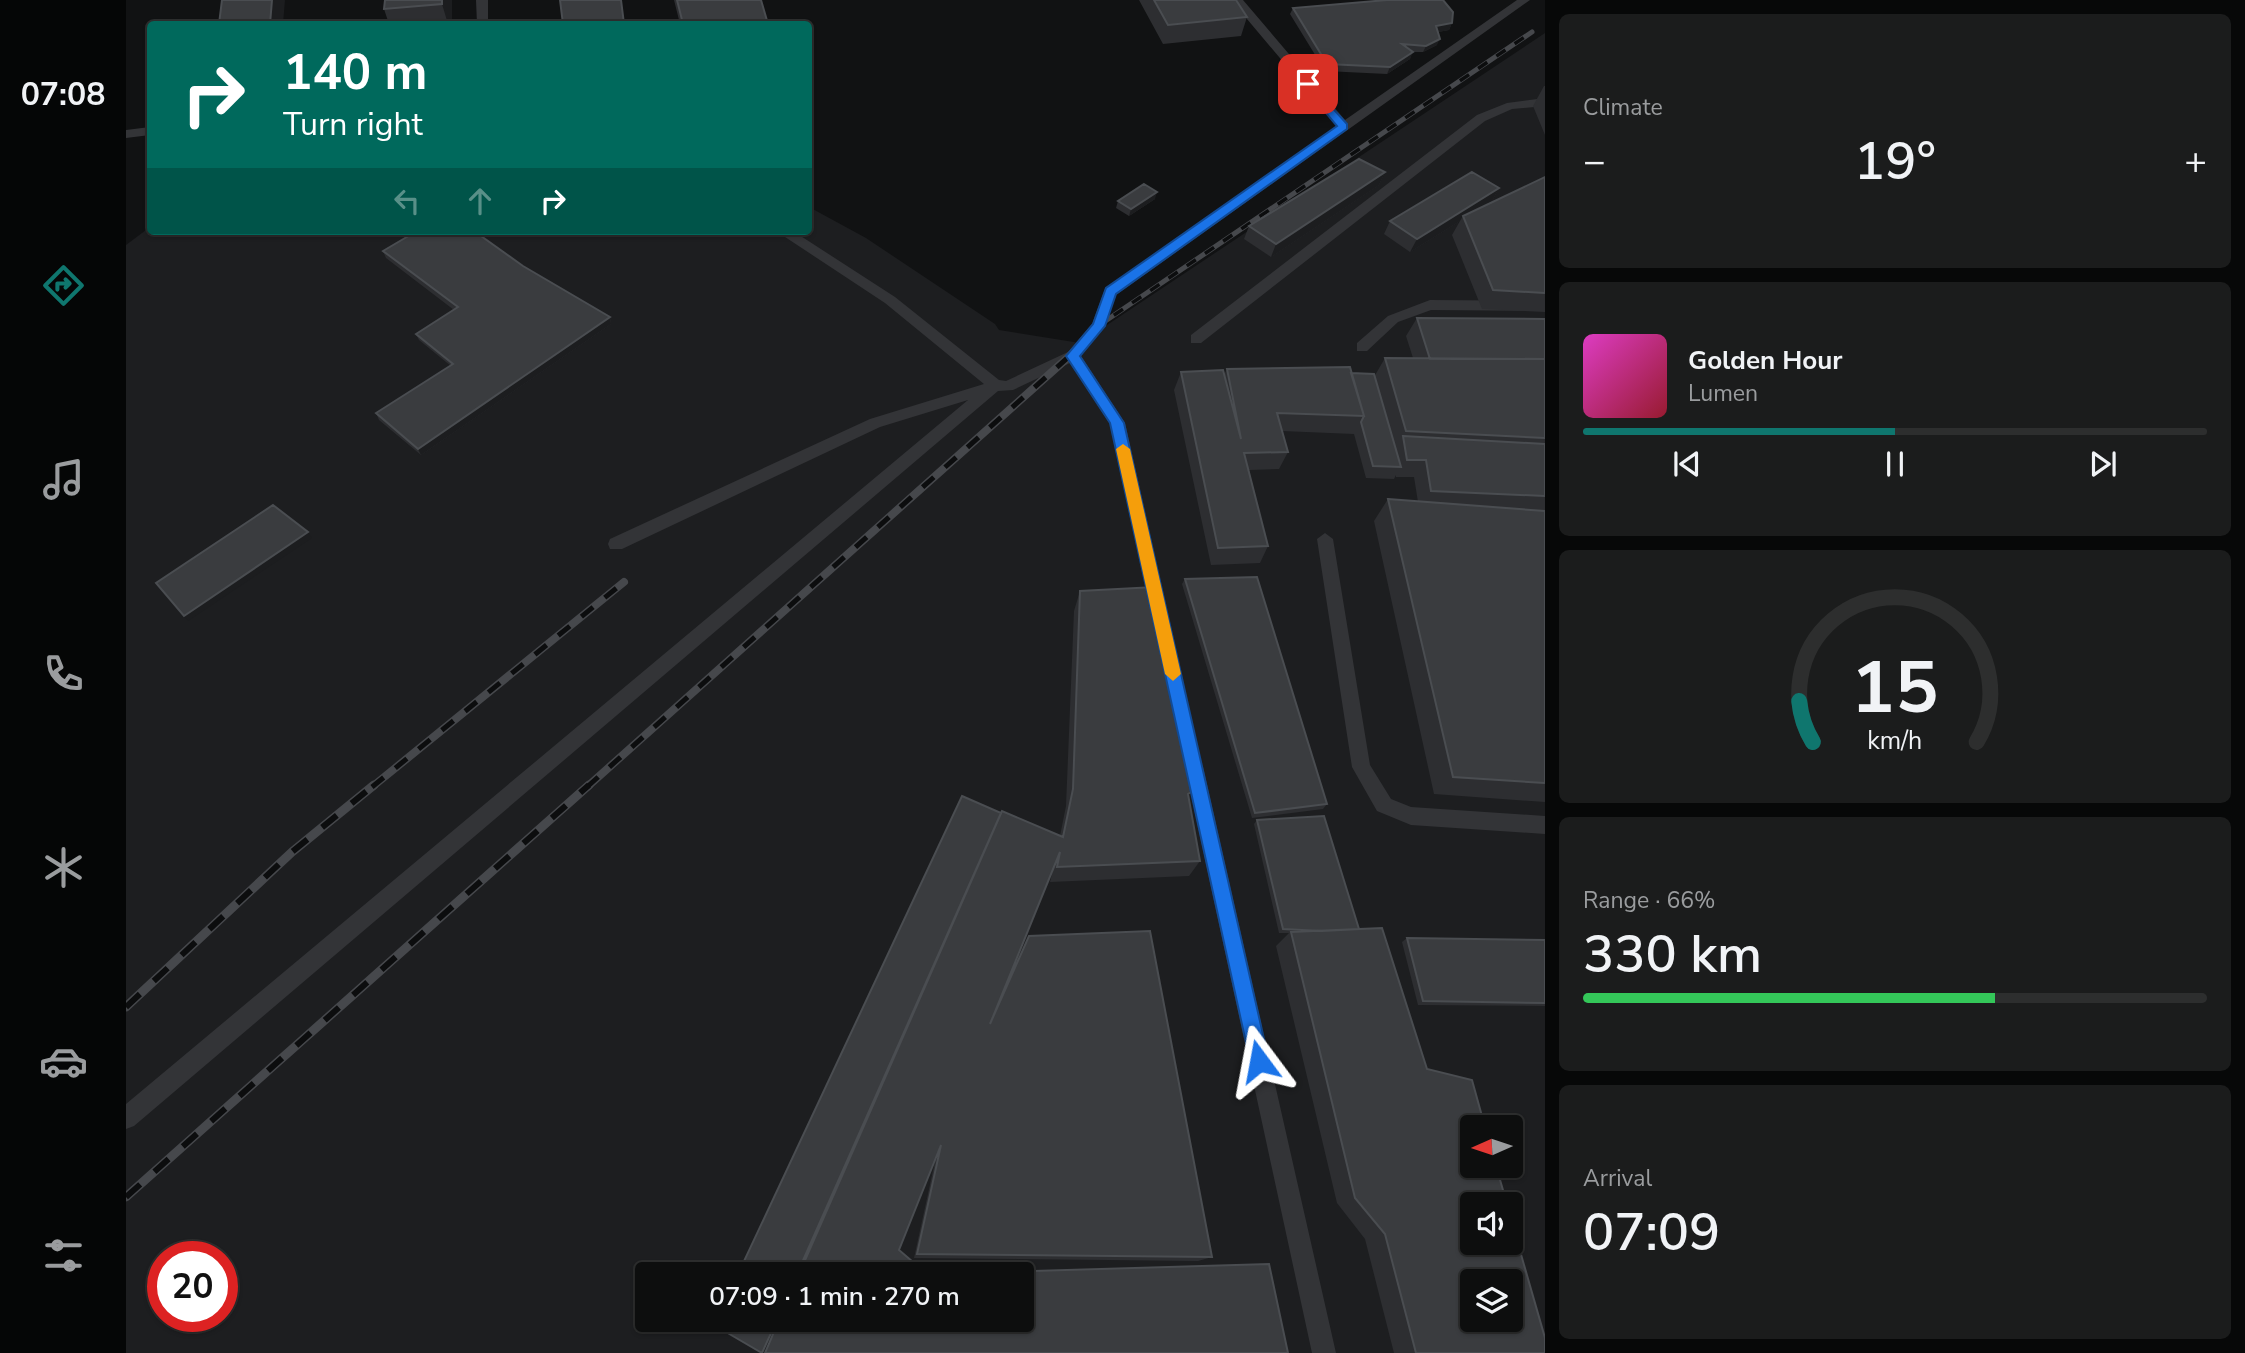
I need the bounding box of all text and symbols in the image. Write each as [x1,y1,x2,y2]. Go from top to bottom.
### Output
text: 140 m [283,39,427,106]
icon: right [168,49,259,140]
pin [1278,54,1338,114]
icon: arrive [1289,65,1327,103]
text: 07:08 [21,73,105,116]
text: Climate [1583,92,1663,123]
text: Turn right [283,103,423,146]
text: 19° [1854,126,1936,197]
text: − [1583,136,1606,187]
text: + [2184,136,2207,187]
icon: left [388,182,426,220]
icon: ahead [461,182,499,220]
icon: right [534,182,572,220]
icon: directions [39,261,88,310]
text: Golden Hour [1688,343,1843,378]
text: Lumen [1688,378,1758,409]
icon: previous [1668,445,1706,483]
icon: pause [1876,445,1914,483]
icon: next [2084,445,2122,483]
icon: music [39,455,88,504]
text: 15 [1851,639,1939,739]
icon: phone [39,649,88,698]
text: km/h [1867,724,1923,758]
icon: climate [39,843,88,892]
text: Range · 66% [1583,885,1715,916]
text: 330 km [1583,919,1762,990]
position arrow [1222,1024,1296,1098]
icon: car [39,1037,88,1086]
north arrow [1460,1115,1522,1178]
map controls [1460,1115,1523,1332]
text: Arrival [1583,1163,1652,1194]
button: sound [1460,1192,1523,1255]
text: 07:09 [1583,1197,1720,1268]
icon: filters [39,1231,88,1280]
speed limit sign: 20 [147,1241,238,1332]
button: layers [1460,1269,1523,1332]
text: 07:09 · 1 min · 270 m [709,1279,960,1314]

